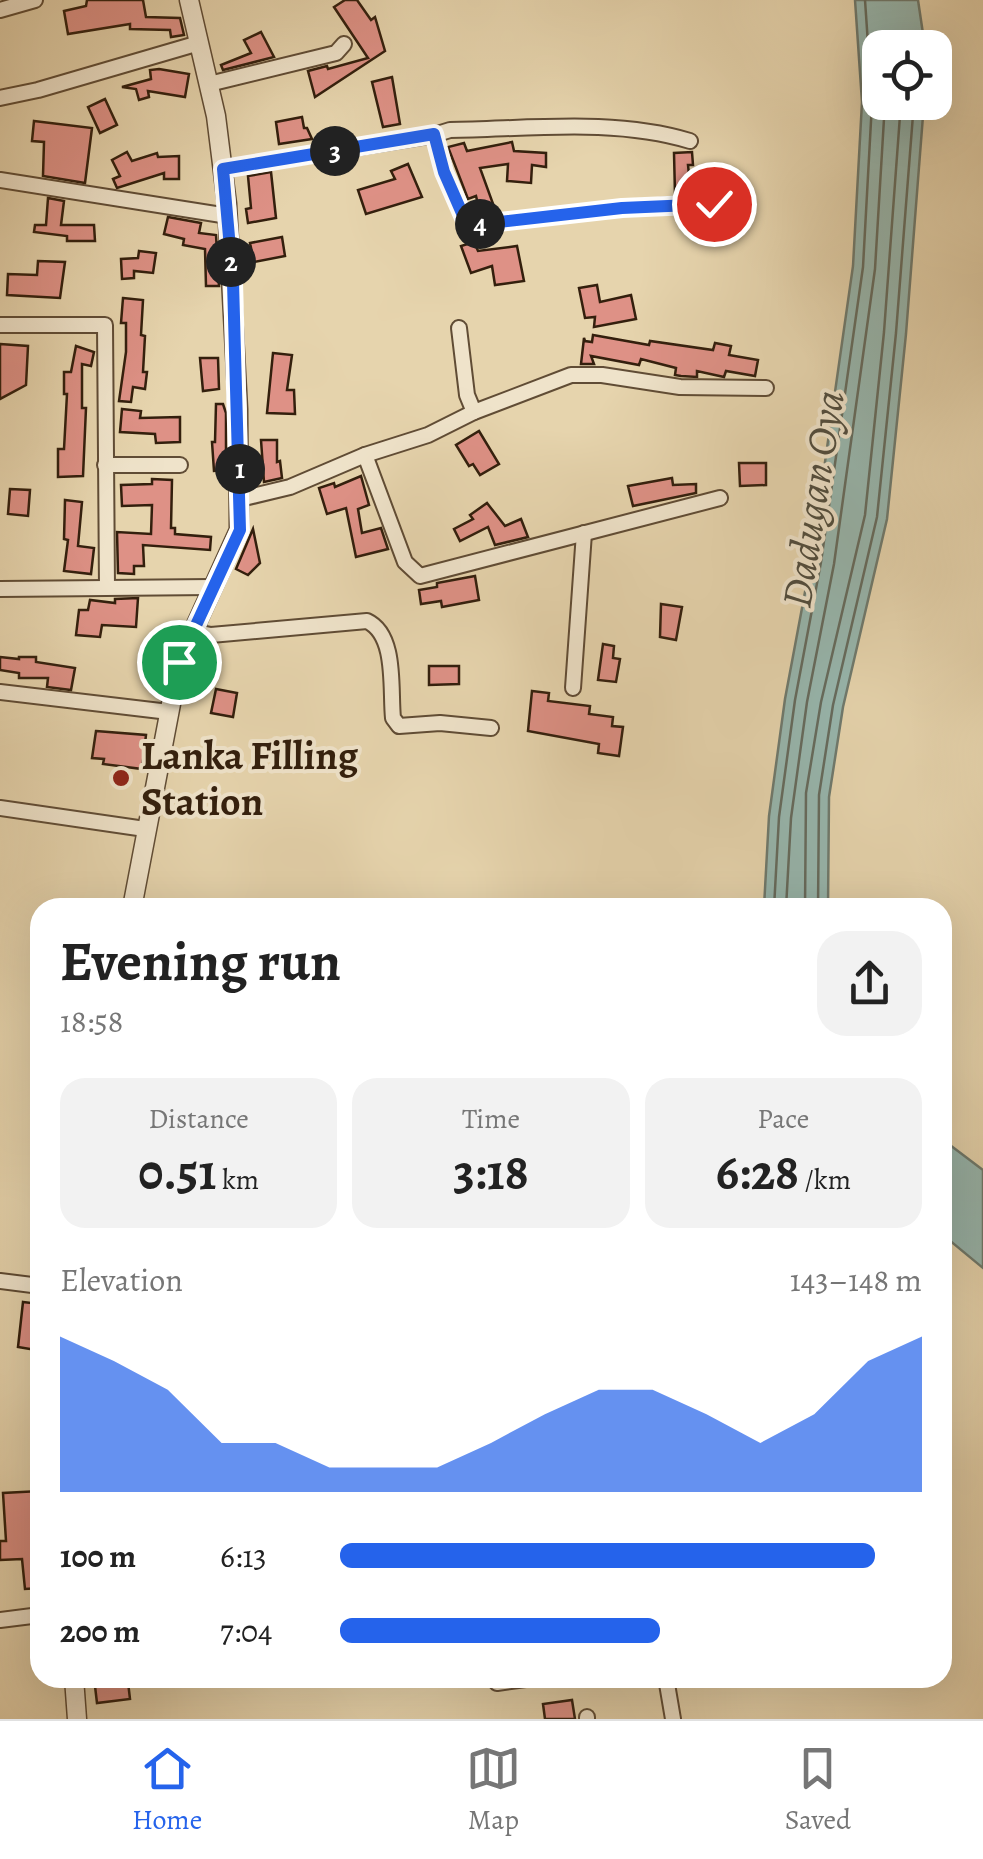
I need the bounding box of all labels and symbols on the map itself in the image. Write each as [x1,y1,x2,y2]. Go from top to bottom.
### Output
pin: 3 [310,126,360,176]
pin [672,162,757,247]
pin: 4 [455,199,505,249]
pin: 2 [206,237,256,287]
water label: Dadugan Oya [767,386,858,612]
pin: 1 [215,444,265,494]
pin [137,620,222,705]
place label: Lanka Filling Station [141,728,359,829]
marker: Lanka Filling Station [110,767,132,789]

